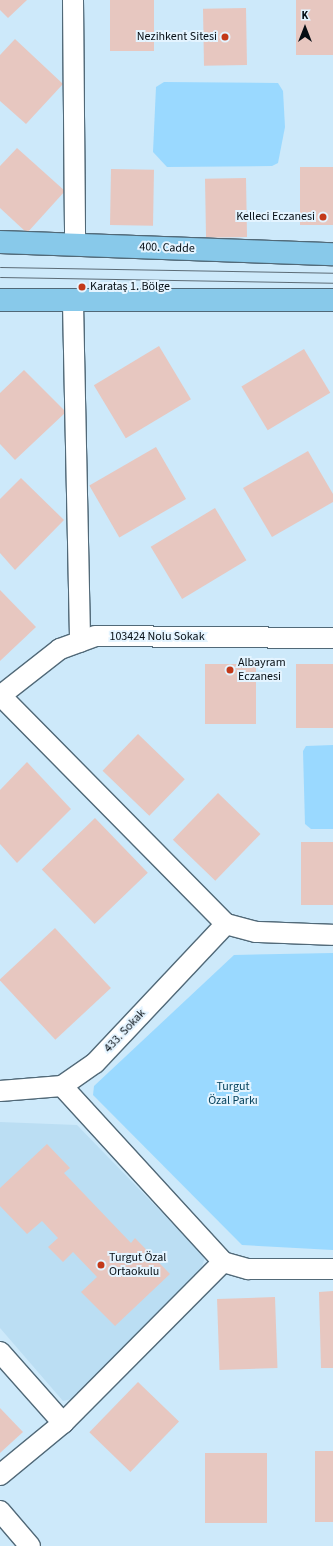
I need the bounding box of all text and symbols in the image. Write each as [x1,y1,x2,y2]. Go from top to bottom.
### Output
north arrow [285,8,325,48]
text: K [302,8,308,23]
place label: Nezihkent Sitesi [137,30,217,44]
marker: Nezihkent Sitesi [220,32,230,42]
place label: Kelleci Eczanesi [236,210,315,224]
marker: Kelleci Eczanesi [318,212,328,222]
street label: 400. Cadde [139,240,195,256]
place label: Karataş 1. Bölge [90,280,170,294]
marker: Karataş 1. Bölge [77,282,87,292]
street label: 103424 Nolu Sokak [109,630,205,644]
place label: Albayram Eczanesi [238,656,286,684]
marker: Albayram Eczanesi [225,665,235,675]
street label: 433. Sokak [101,1006,149,1056]
park label: Turgut Özal Parkı [208,1080,258,1108]
place label: Turgut Özal Ortaokulu [109,1251,166,1279]
marker: Turgut Özal Ortaokulu [96,1260,106,1270]

